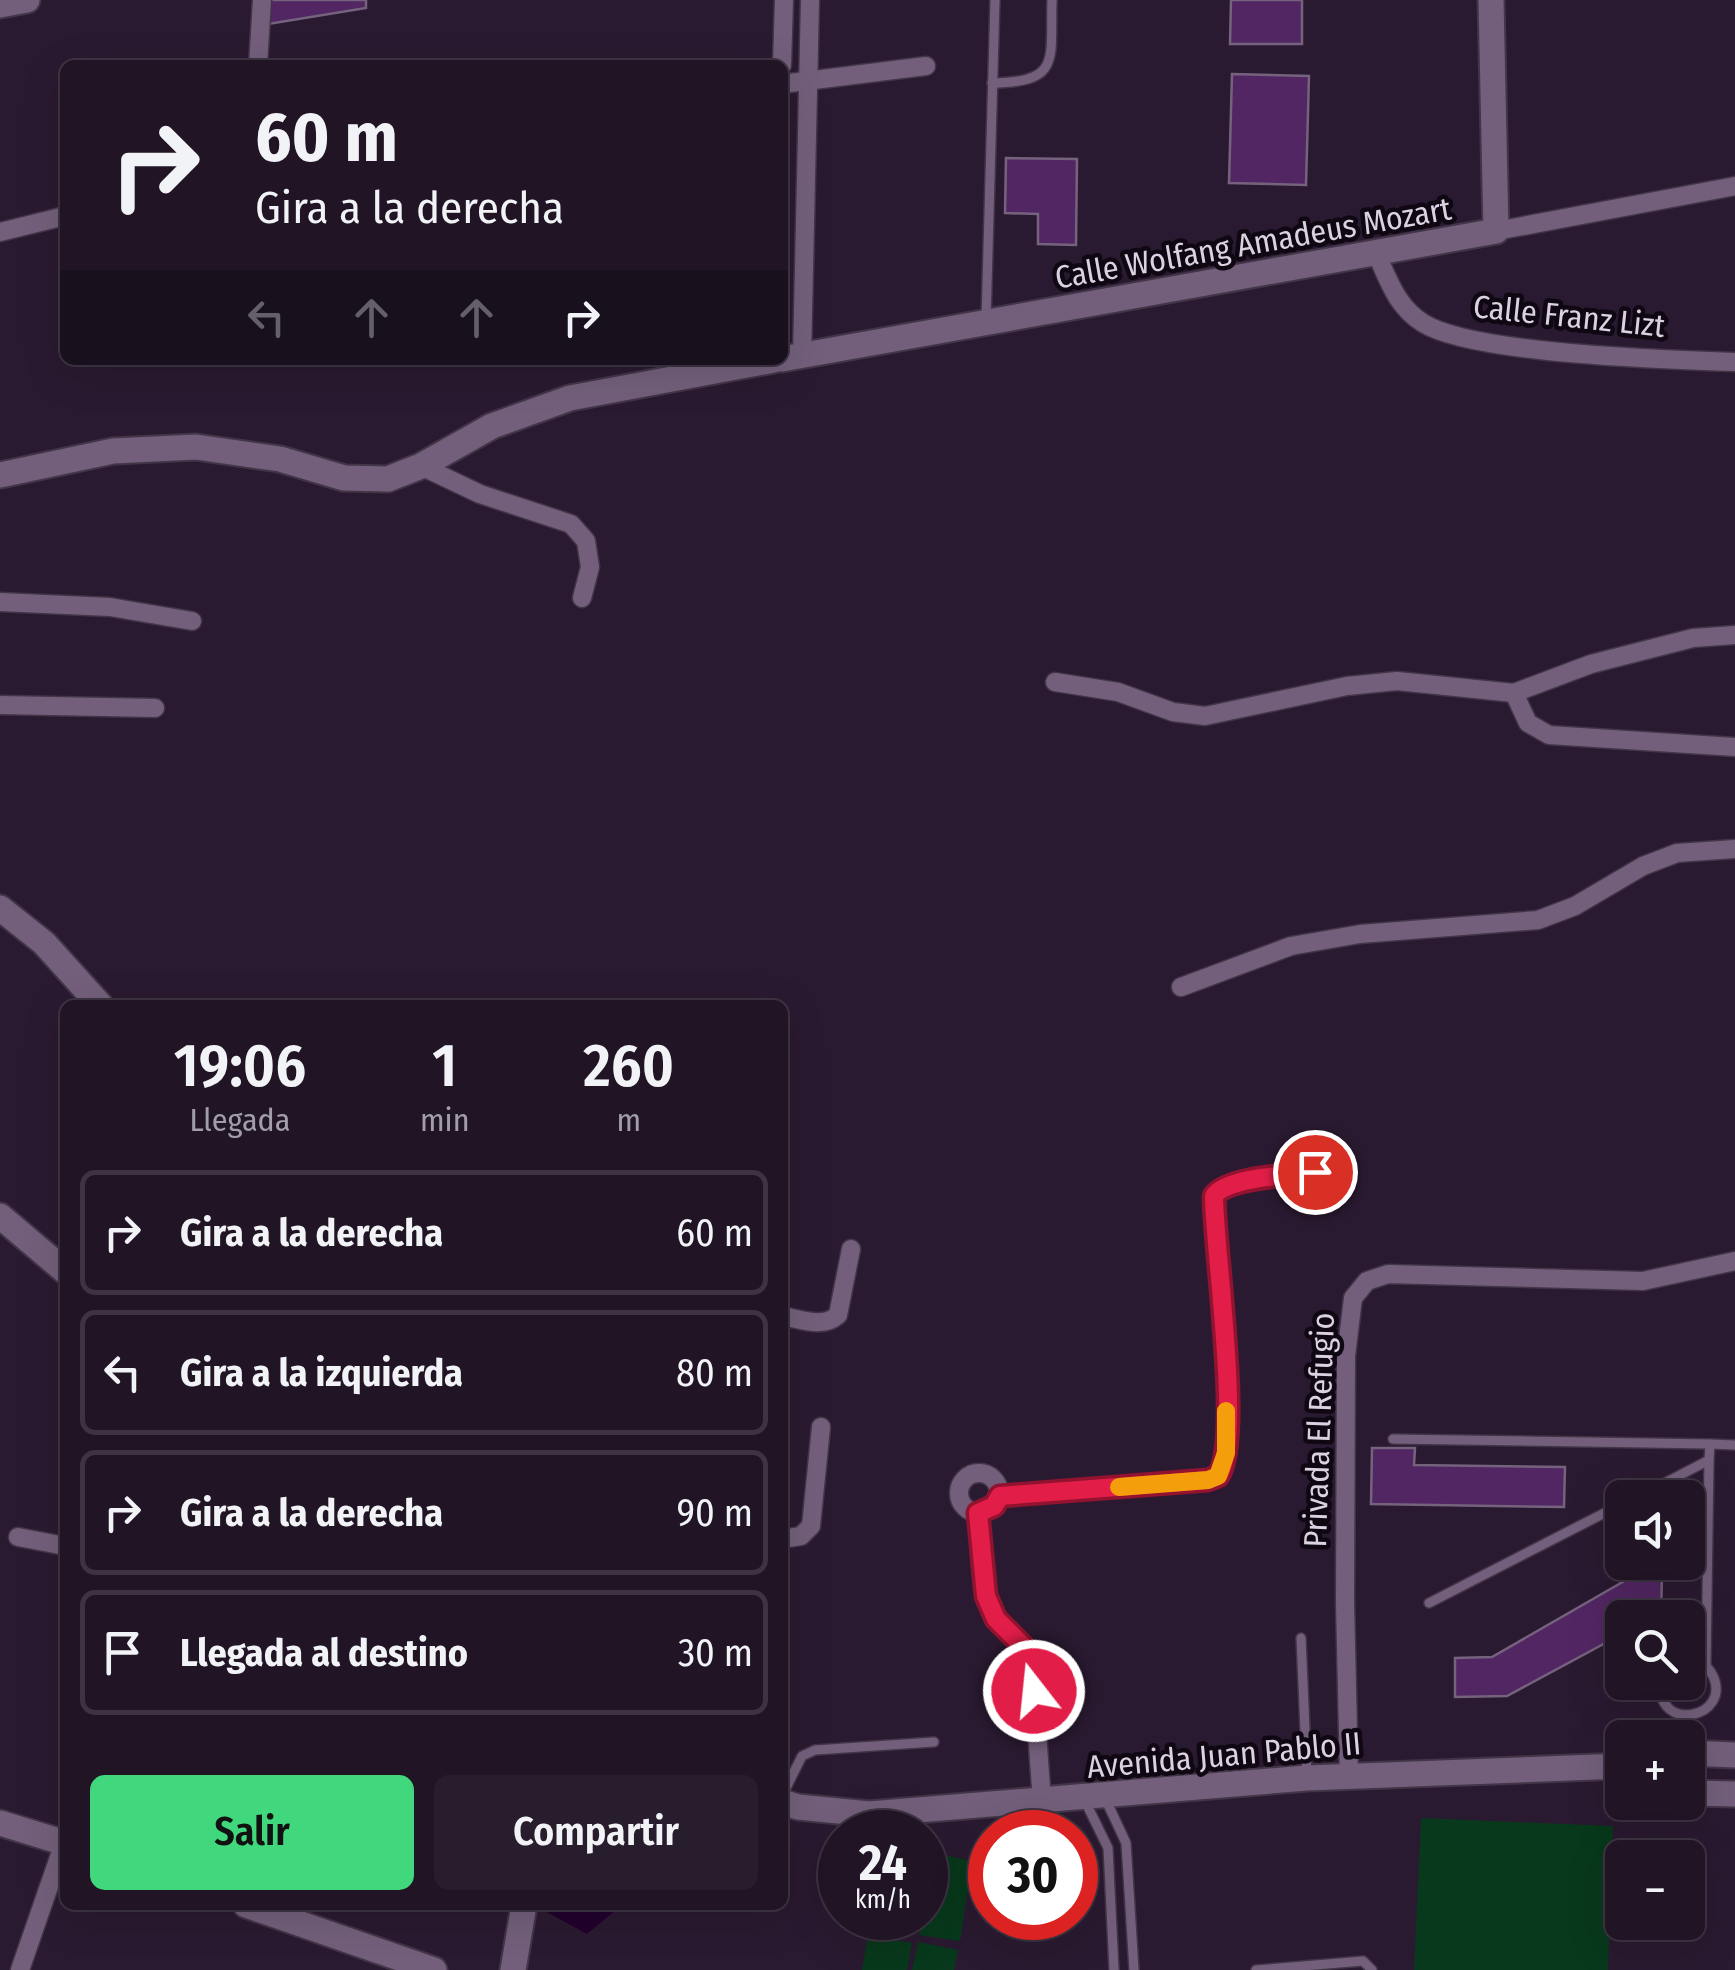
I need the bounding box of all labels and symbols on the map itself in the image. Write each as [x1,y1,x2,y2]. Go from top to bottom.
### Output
street label: Calle Wolfang Amadeus Mozart [1052,189,1454,297]
street label: Calle Franz Lizt [1471,287,1667,345]
pin [1273,1130,1358,1215]
street label: Privada El Refugio [1296,1312,1342,1548]
position arrow [982,1639,1086,1743]
street label: Avenida Juan Pablo II [1085,1724,1363,1786]
speed limit sign: 30 [968,1810,1098,1940]

